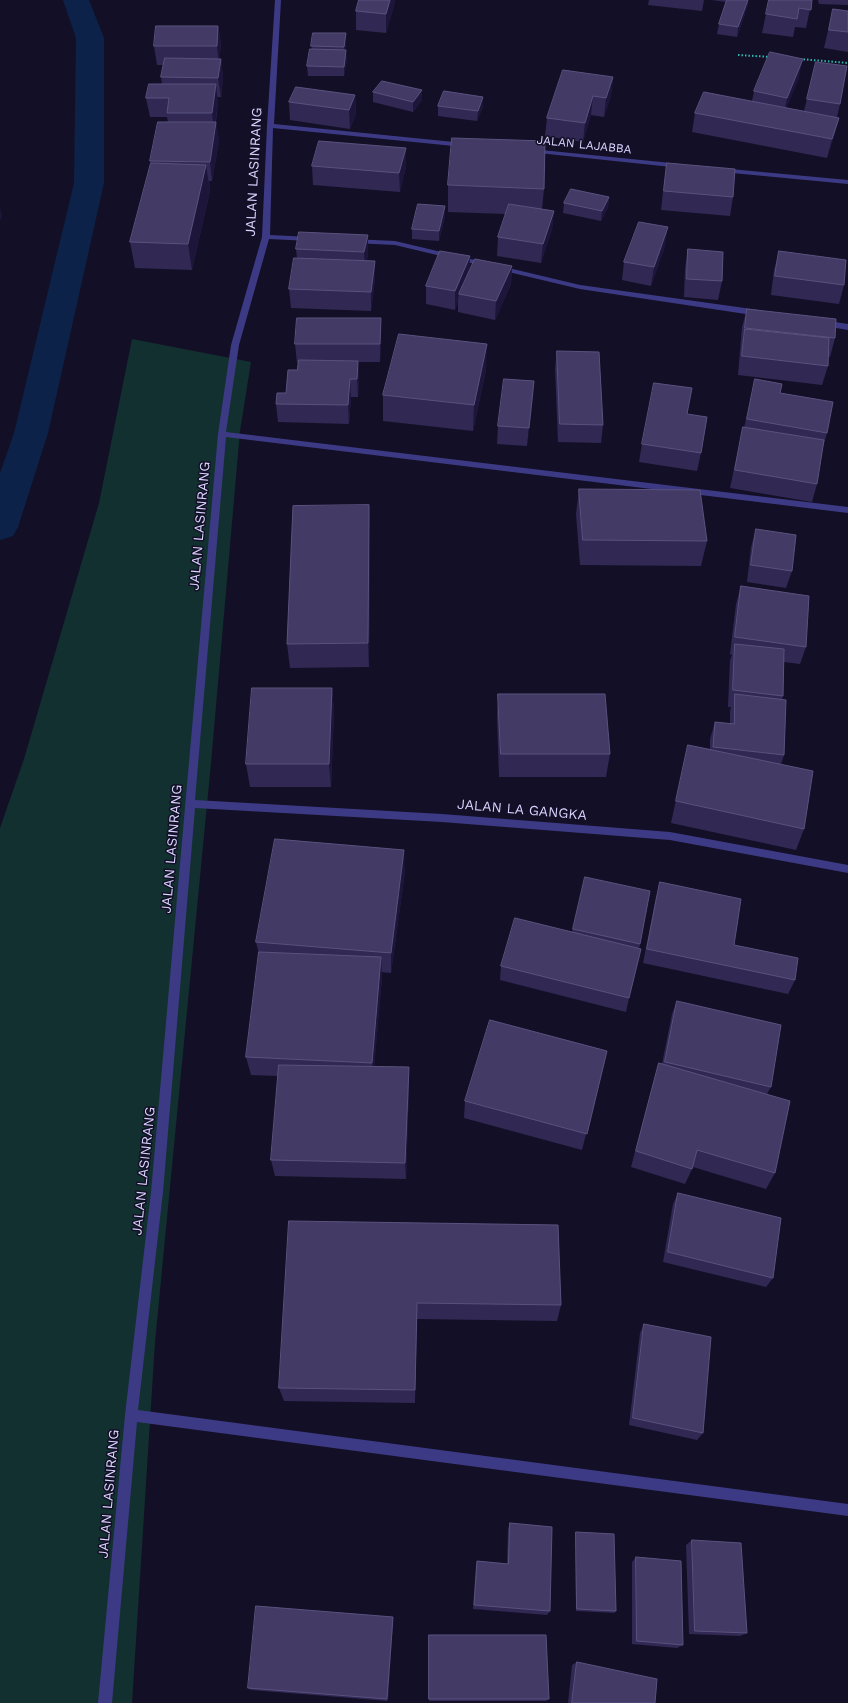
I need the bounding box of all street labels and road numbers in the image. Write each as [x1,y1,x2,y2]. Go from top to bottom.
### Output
street label: JALAN LASINRANG [242,107,266,237]
street label: JALAN LAJABBA [536,133,632,157]
street label: JALAN LASINRANG [186,461,214,591]
street label: JALAN LASINRANG [158,784,186,914]
street label: JALAN LA GANGKA [456,796,588,824]
street label: JALAN LASINRANG [129,1106,159,1236]
street label: JALAN LASINRANG [95,1429,123,1559]

